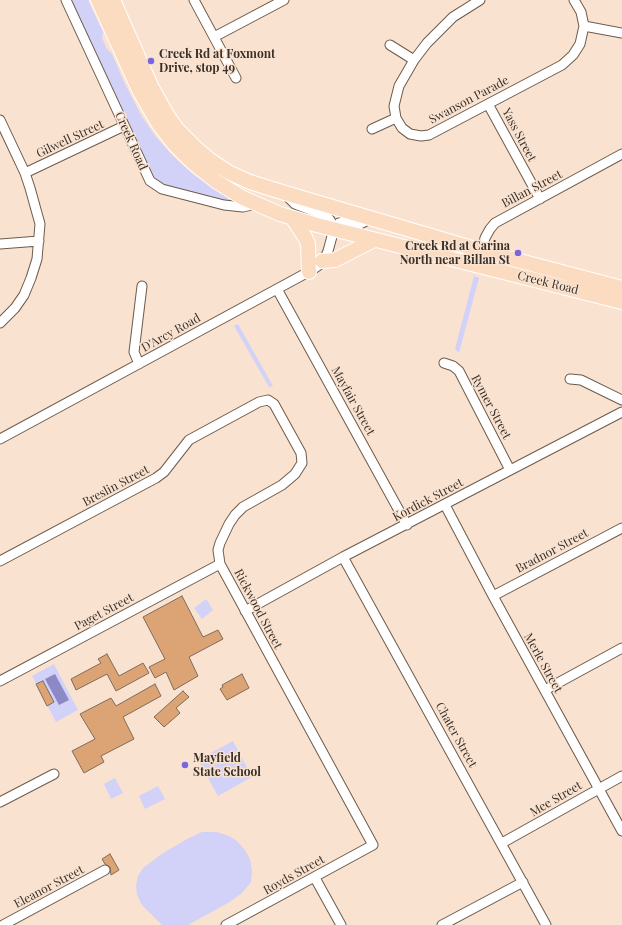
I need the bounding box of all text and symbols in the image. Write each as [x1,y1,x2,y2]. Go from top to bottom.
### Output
place label: Creek Rd at Foxmont Drive, stop 49 [159,47,275,75]
marker: Creek Rd at Foxmont Drive, stop 49 [146,56,156,66]
street label: Swanson Parade [427,73,511,127]
street label: Yass Street [499,106,539,164]
street label: Creek Road [112,110,150,172]
street label: Gilwell Street [34,117,106,161]
street label: Billan Street [499,167,565,211]
place label: Creek Rd at Carina North near Billan St [400,239,510,267]
marker: Creek Rd at Carina North near Billan St [513,248,523,258]
street label: Creek Road [516,268,580,298]
street label: D'Arcy Road [139,311,203,355]
street label: Mayfair Street [328,364,378,438]
street label: Rymer Street [468,372,514,442]
street label: Breslin Street [80,462,152,510]
street label: Kordick Street [390,475,466,525]
street label: Bradnor Street [513,526,591,576]
street label: Rickwood Street [231,567,285,651]
street label: Paget Street [72,590,136,634]
street label: Merle Street [521,631,565,695]
street label: Chater Street [432,700,480,770]
place label: Mayfield State School [193,751,261,779]
marker: Mayfield State School [180,760,190,770]
street label: Mee Street [527,778,585,820]
street label: Royds Street [261,852,327,898]
street label: Eleanor Street [12,863,86,911]

